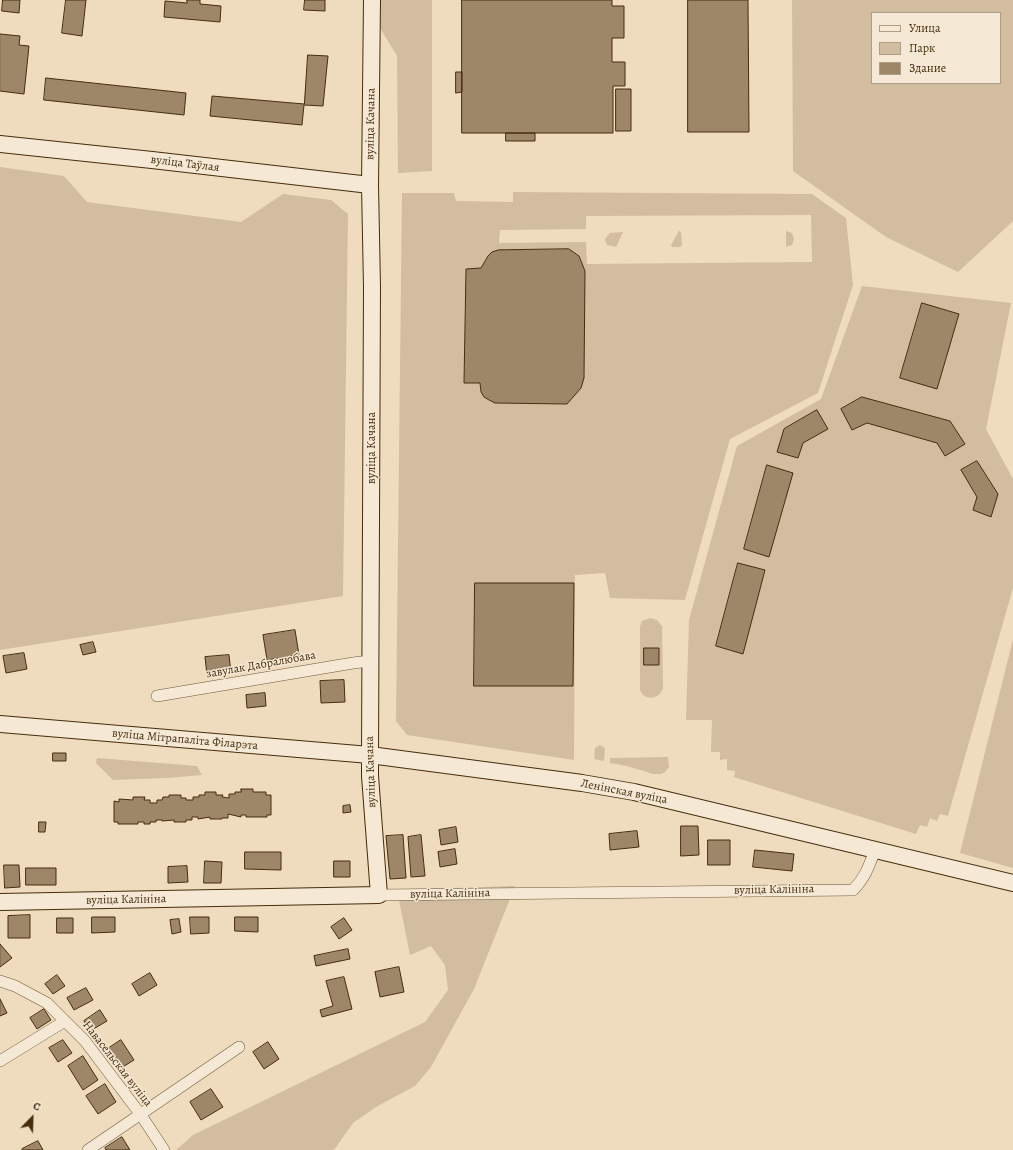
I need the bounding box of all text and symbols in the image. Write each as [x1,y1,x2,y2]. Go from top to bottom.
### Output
legend [871,12,1001,84]
text: Улица [909,20,940,36]
text: Парк [909,40,935,56]
text: Здание [909,60,946,76]
street label: вуліца Качана [363,88,379,160]
street label: вуліца Таўлая [150,153,220,175]
street label: вуліца Качана [365,412,379,484]
street label: завулак Дабралюбава [205,648,317,682]
street label: вуліца Мітрапаліта Філарэта [111,726,259,754]
street label: вуліца Качана [363,736,379,808]
street label: Ленінская вуліца [579,777,669,807]
street label: вуліца Калініна [734,882,814,898]
street label: вуліца Калініна [410,886,490,902]
street label: вуліца Калініна [86,892,166,908]
street label: Навасельская вуліца [79,1018,155,1110]
north arrow [12,1098,52,1138]
text: С [31,1098,43,1115]

